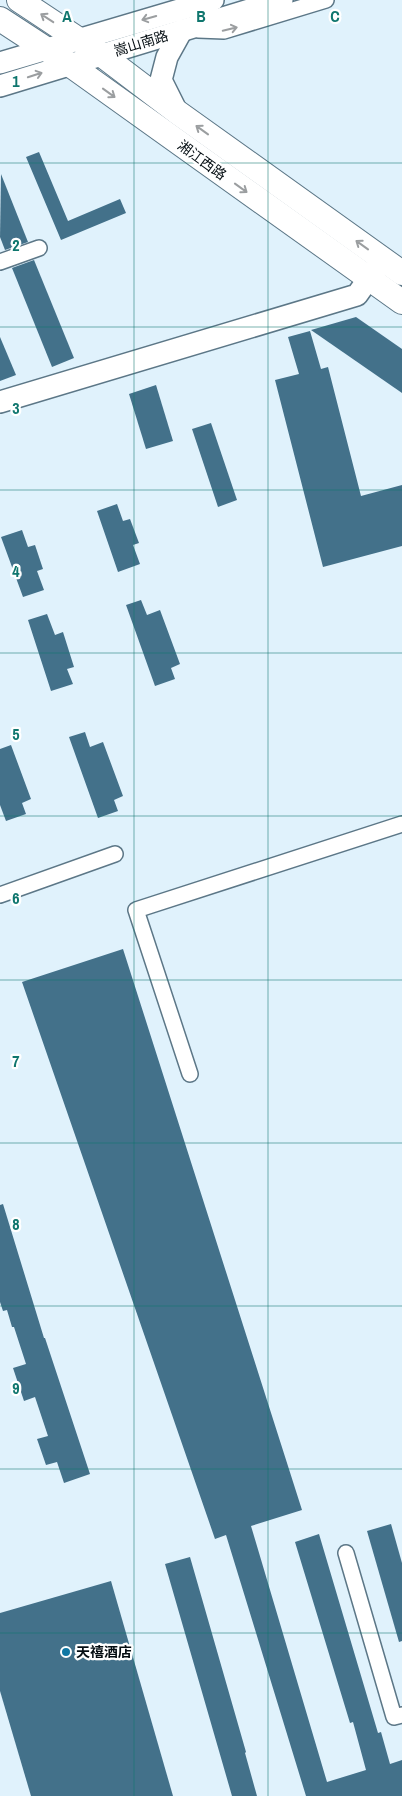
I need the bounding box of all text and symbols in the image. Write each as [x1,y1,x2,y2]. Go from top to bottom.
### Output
text: A [62,5,72,27]
text: B [196,5,206,27]
text: C [330,5,340,27]
one-way arrow [40,13,54,23]
one-way arrow [142,14,158,24]
one-way arrow [222,24,238,33]
street label: 嵩山南路 [112,26,170,60]
text: 1 [12,70,20,92]
one-way arrow [26,70,42,80]
one-way arrow [102,88,116,98]
one-way arrow [195,125,209,135]
street label: 湘江西路 [174,136,230,184]
one-way arrow [234,183,248,193]
text: 2 [12,234,20,256]
one-way arrow [355,240,369,250]
text: 3 [12,397,20,419]
text: 4 [12,560,20,582]
text: 5 [12,723,20,745]
text: 6 [12,887,20,909]
text: 7 [12,1050,20,1072]
text: 8 [12,1213,20,1235]
text: 9 [12,1377,20,1399]
place label: 天禧酒店 [76,1643,132,1661]
marker: 天禧酒店 [60,1646,72,1658]

